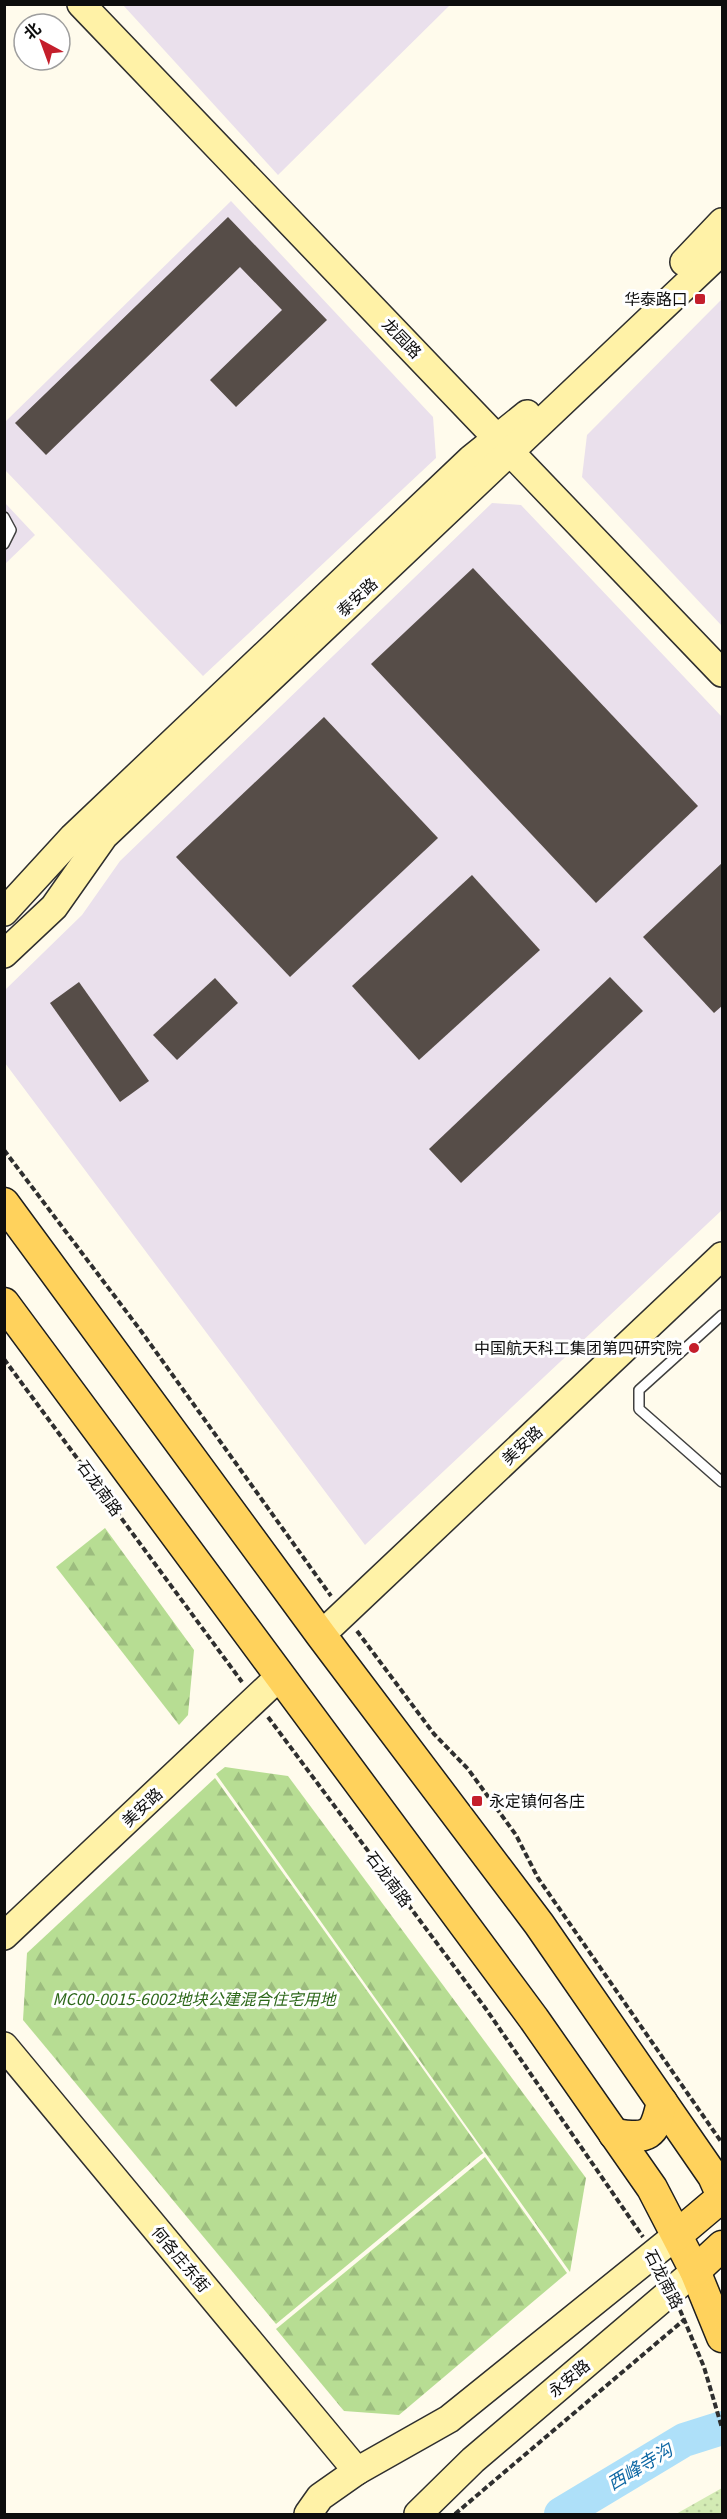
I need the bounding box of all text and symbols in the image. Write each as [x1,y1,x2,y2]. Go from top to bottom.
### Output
north arrow [12,12,72,72]
text: 北 [18,16,45,44]
place label: 华泰路口 [624,286,688,310]
marker: 华泰路口 [693,292,707,306]
street label: 龙园路 [377,312,428,363]
street label: 泰安路 [331,571,382,621]
place label: 中国航天科工集团第四研究院 [474,1335,682,1359]
marker: 中国航天科工集团第四研究院 [687,1341,701,1355]
street label: 美安路 [496,1419,547,1469]
street label: 石龙南路 [72,1454,129,1520]
street label: 美安路 [116,1781,167,1831]
place label: 永定镇何各庄 [489,1788,585,1812]
marker: 永定镇何各庄 [470,1794,484,1808]
street label: 石龙南路 [361,1846,419,1911]
park label: MC00-0015-6002地块公建混合住宅用地 [52,1986,338,2010]
street label: 何各庄东街 [147,2220,217,2297]
street label: 石龙南路 [640,2245,690,2313]
street label: 永安路 [542,2353,594,2402]
water label: 西峰寺沟 [601,2435,678,2495]

